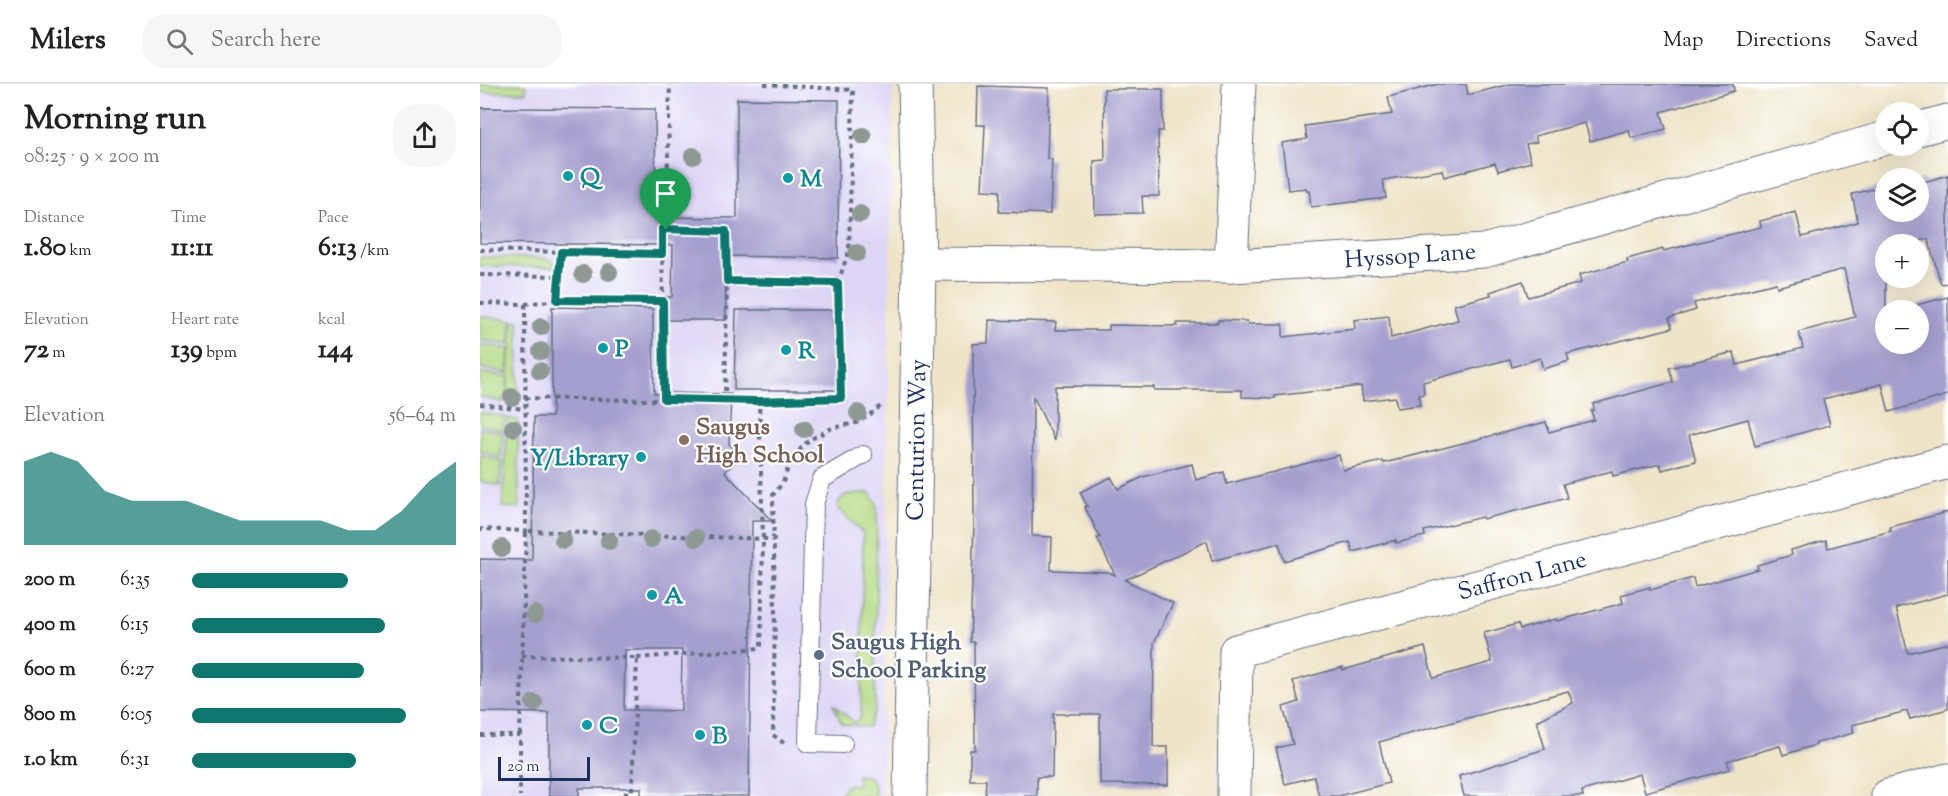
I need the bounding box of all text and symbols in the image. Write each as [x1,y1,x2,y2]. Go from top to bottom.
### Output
search box [142,14,562,68]
text: Milers [30,21,106,61]
icon: search [163,25,196,58]
text: Search here [211,25,321,57]
text: Map [1663,26,1703,56]
text: Directions [1736,26,1831,56]
text: Saved [1864,26,1918,56]
text: Morning run [24,96,206,144]
map controls [1875,102,1929,354]
button: locate [1875,102,1929,156]
button: share [393,104,456,167]
text: 08:25 · 9 × 200 m [24,143,160,172]
place label: Q [580,161,603,195]
place label: M [800,163,823,197]
pin [640,168,691,230]
button: layers [1875,168,1929,222]
marker: Q [561,169,575,183]
marker: M [781,171,795,185]
icon: arrive [649,177,682,210]
text: Distance [24,207,84,230]
text: Time [171,207,207,230]
text: Pace [318,207,349,230]
text: 1.80 [24,230,66,267]
text: 11:11 [171,230,213,267]
text: 6:13 [318,230,357,267]
button: + [1875,234,1929,288]
street label: Hyssop Lane [1343,235,1477,279]
text: km [66,240,92,263]
text: /km [357,240,389,263]
button: − [1875,300,1929,354]
text: Elevation [24,309,89,332]
text: Heart rate [171,309,239,332]
text: kcal [318,309,346,332]
text: 72 [24,332,49,369]
text: 139 [171,332,203,369]
text: 144 [318,332,353,369]
place label: P [615,333,629,367]
place label: R [798,335,816,369]
marker: P [596,341,610,355]
text: m [49,342,66,365]
text: bpm [203,342,237,365]
marker: R [779,343,793,357]
street label: Centurion Way [900,359,936,521]
text: Elevation [24,402,105,431]
text: 56–64 m [389,402,456,431]
place label: Saugus High School [696,411,825,473]
marker: Saugus High School [677,433,691,447]
place label: Y/Library [530,442,629,476]
marker: Y/Library [634,450,648,464]
street label: Saffron Lane [1454,543,1591,610]
text: 200 m [24,566,75,595]
text: 6:35 [120,566,150,595]
place label: A [664,580,684,614]
marker: A [645,588,659,602]
text: 400 m [24,611,76,640]
text: 6:15 [120,611,149,640]
place label: Saugus High School Parking [831,626,986,688]
marker: Saugus High School Parking [812,648,826,662]
text: 600 m [24,656,76,685]
text: 6:27 [120,656,154,685]
text: 800 m [24,701,76,730]
text: 6:05 [120,701,152,730]
place label: C [599,710,618,744]
marker: C [580,718,594,732]
place label: B [712,720,727,754]
marker: B [693,728,707,742]
text: 1.0 km [24,746,78,775]
text: 6:31 [120,746,150,775]
scale bar [498,754,590,782]
text: 20 m [507,756,540,779]

